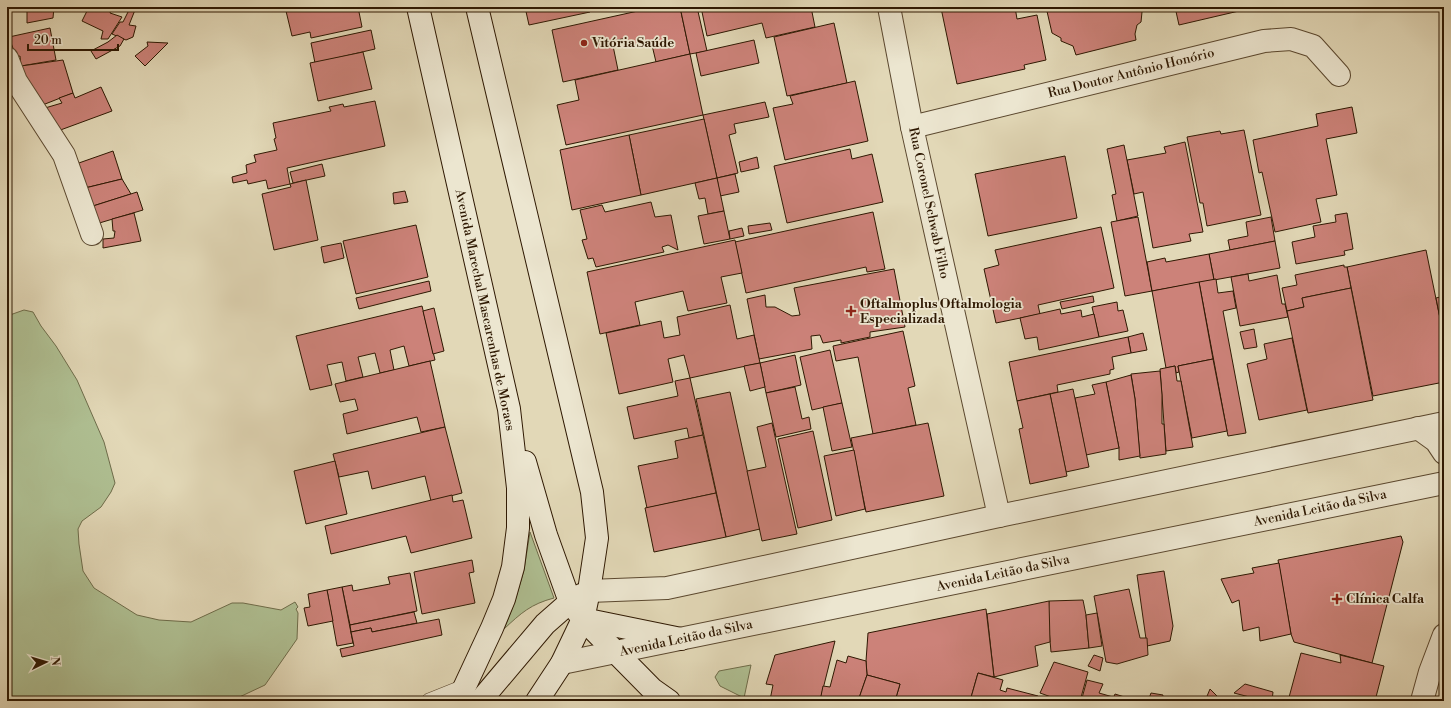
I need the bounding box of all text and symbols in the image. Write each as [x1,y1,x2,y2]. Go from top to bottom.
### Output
scale bar [28,26,118,52]
text: 20 m [34,33,62,48]
place label: Vitória Saúde [591,35,674,51]
marker: Vitória Saúde [579,38,589,48]
street label: Rua Doutor Antônio Honório [1046,45,1216,101]
street label: Rua Coronel Schwab Filho [905,126,953,280]
street label: Avenida Marechal Mascarenhas de Moraes [451,187,519,433]
place label: Oftalmoplus Oftalmologia Especializada [860,296,1023,327]
marker: Oftalmoplus Oftalmologia Especializada [845,305,857,317]
street label: Avenida Leitão da Silva [1251,486,1389,530]
street label: Avenida Leitão da Silva [934,551,1072,595]
place label: Clínica Calfa [1346,591,1425,607]
marker: Clínica Calfa [1331,593,1343,605]
street label: Avenida Leitão da Silva [617,616,755,660]
north arrow [26,642,66,682]
text: N [48,656,62,666]

